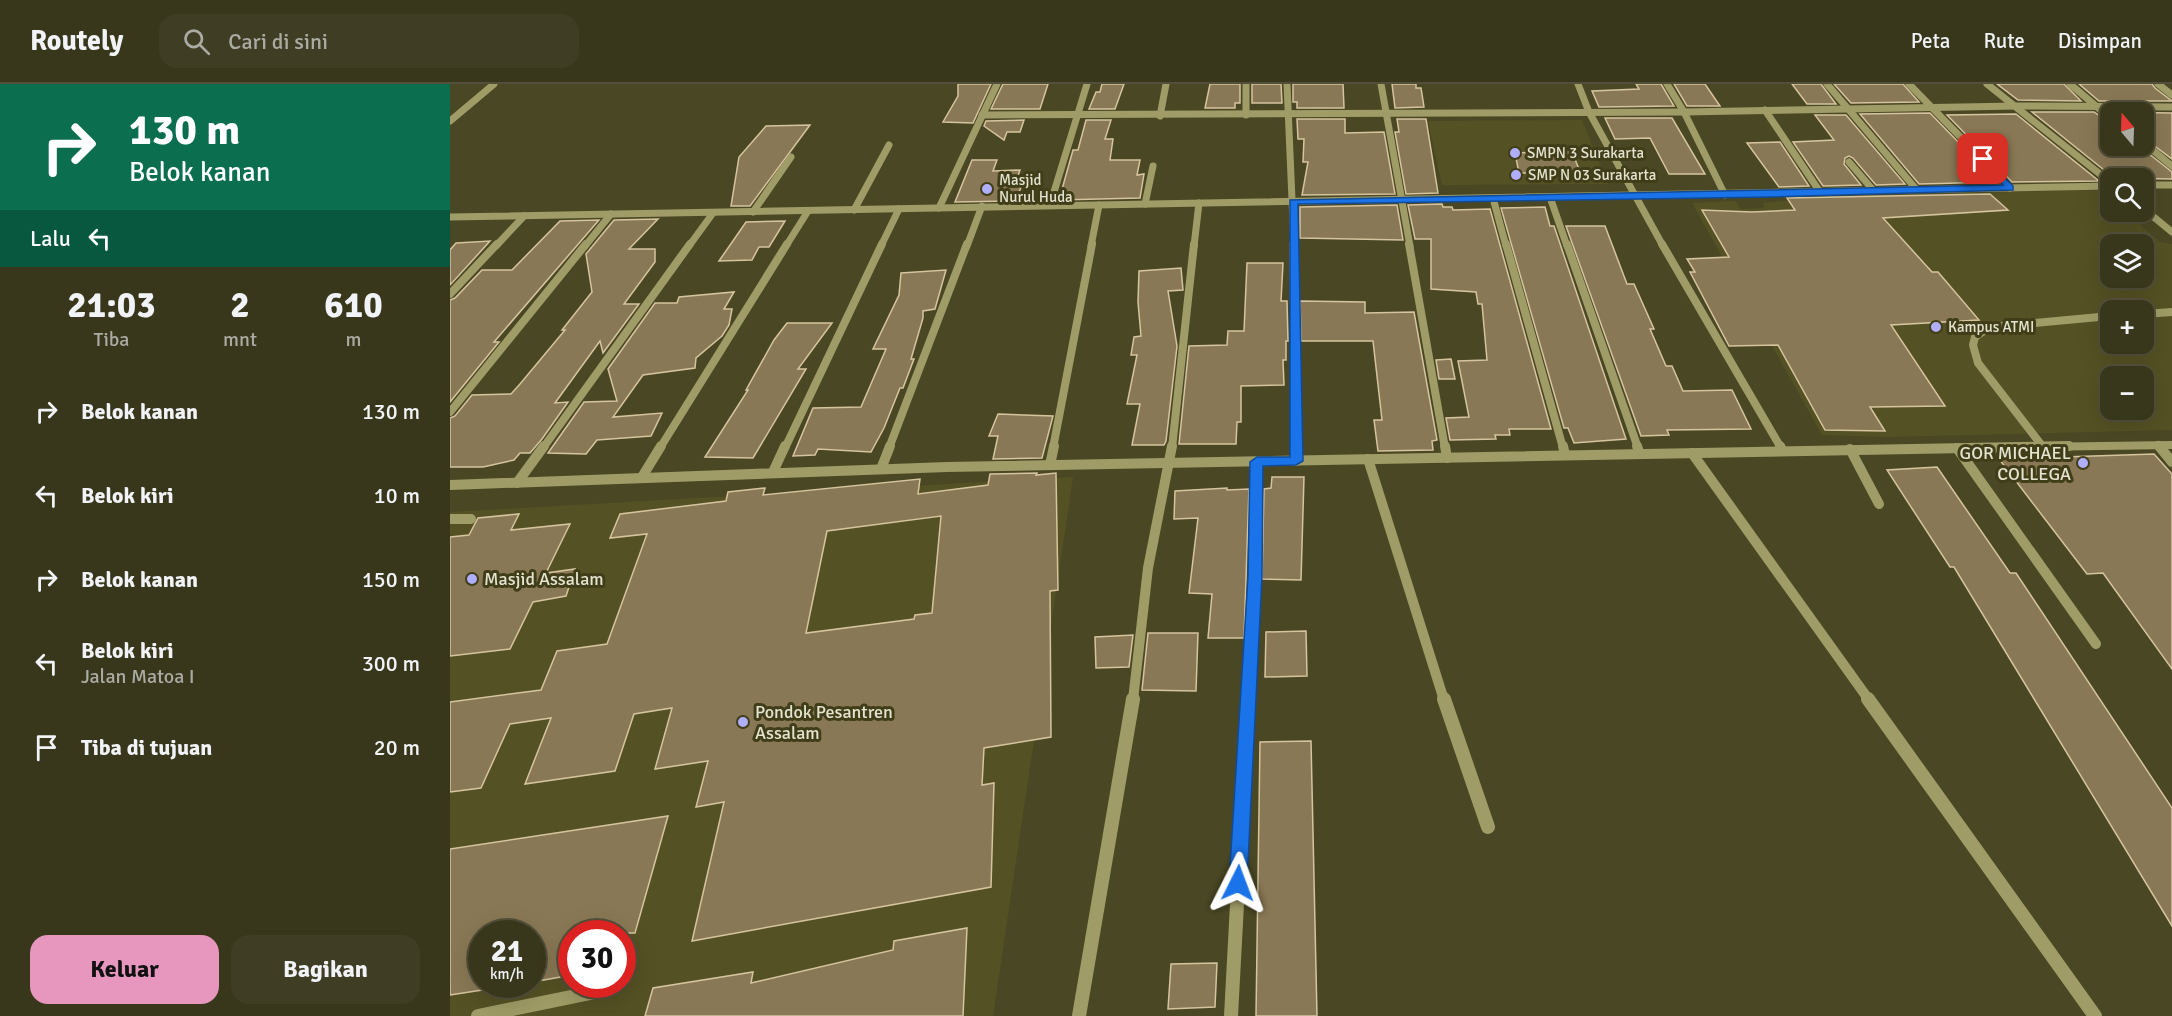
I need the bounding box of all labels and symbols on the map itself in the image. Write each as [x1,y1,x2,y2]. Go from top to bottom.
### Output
north arrow [2100,102,2154,156]
pin [1957,133,2008,184]
place label: SMPN 3 Surakarta [1527,144,1644,162]
marker: SMPN 3 Surakarta [1508,146,1522,160]
place label: SMP N 03 Surakarta [1528,166,1656,184]
marker: SMP N 03 Surakarta [1509,168,1523,182]
place label: Masjid Nurul Huda [999,171,1073,206]
marker: Masjid Nurul Huda [980,182,994,196]
place label: Kampus ATMI [1948,318,2034,336]
marker: Kampus ATMI [1929,320,1943,334]
place label: GOR MICHAEL COLLEGA [1960,442,2071,485]
marker: GOR MICHAEL COLLEGA [2076,456,2090,470]
place label: Masjid Assalam [484,568,604,590]
marker: Masjid Assalam [465,572,479,586]
place label: Pondok Pesantren Assalam [755,701,893,744]
marker: Pondok Pesantren Assalam [736,715,750,729]
position arrow [1206,851,1270,915]
speed limit sign: 30 [558,920,636,998]

